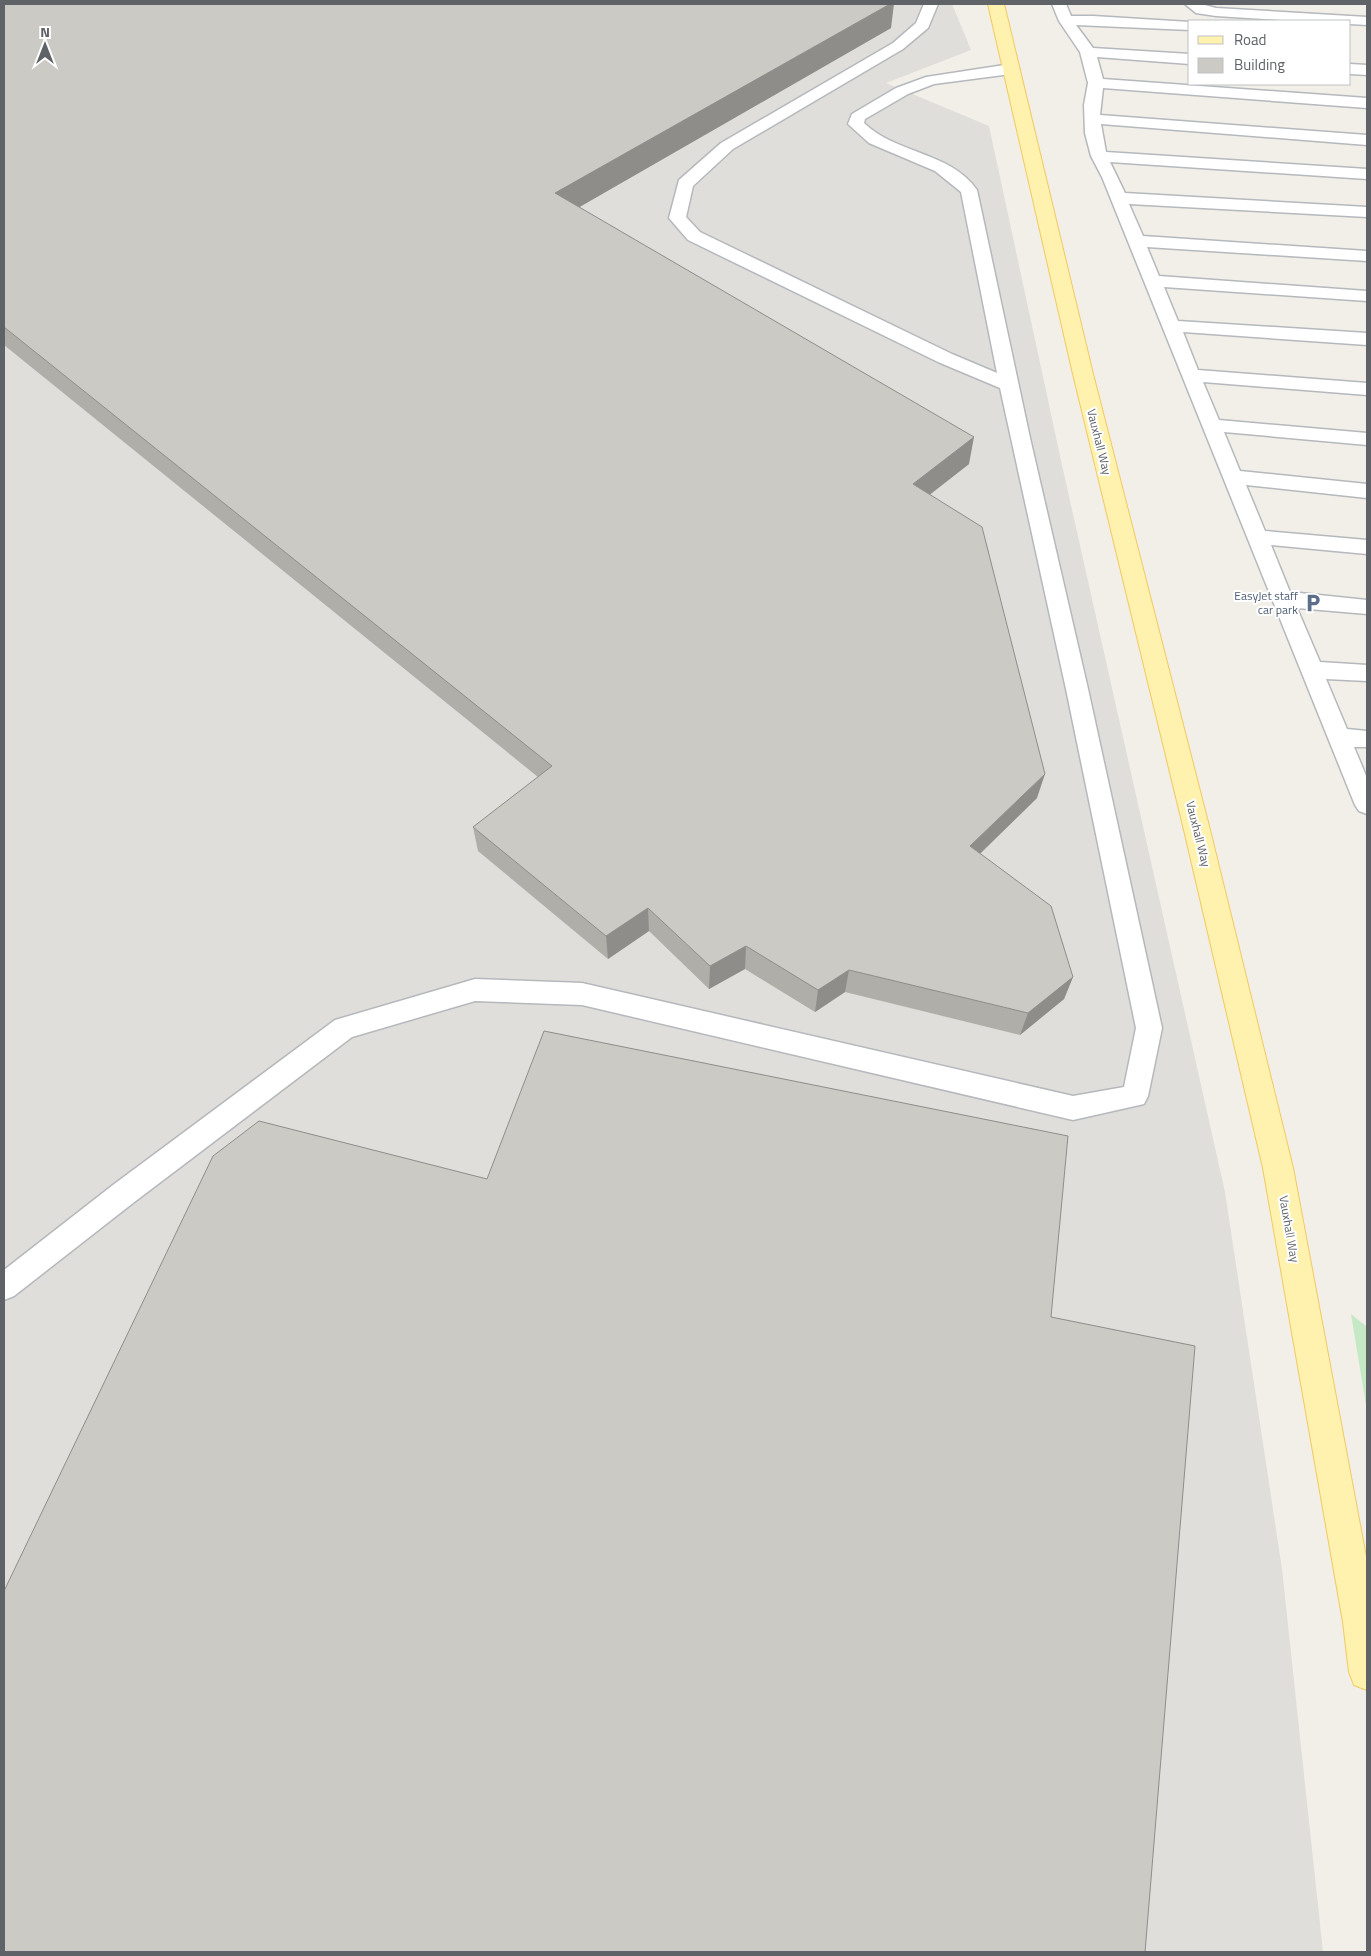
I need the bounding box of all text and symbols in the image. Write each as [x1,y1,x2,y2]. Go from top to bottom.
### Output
north arrow [20,20,70,70]
legend [1188,20,1351,85]
text: N [40,21,50,42]
text: Road [1234,28,1266,51]
text: Building [1234,53,1285,76]
street label: Vauxhall Way [1082,407,1117,477]
place label: EasyJet staff car park [1234,586,1298,619]
parking icon: EasyJet staff car park [1302,592,1324,614]
street label: Vauxhall Way [1181,799,1216,869]
street label: Vauxhall Way [1274,1194,1305,1264]

